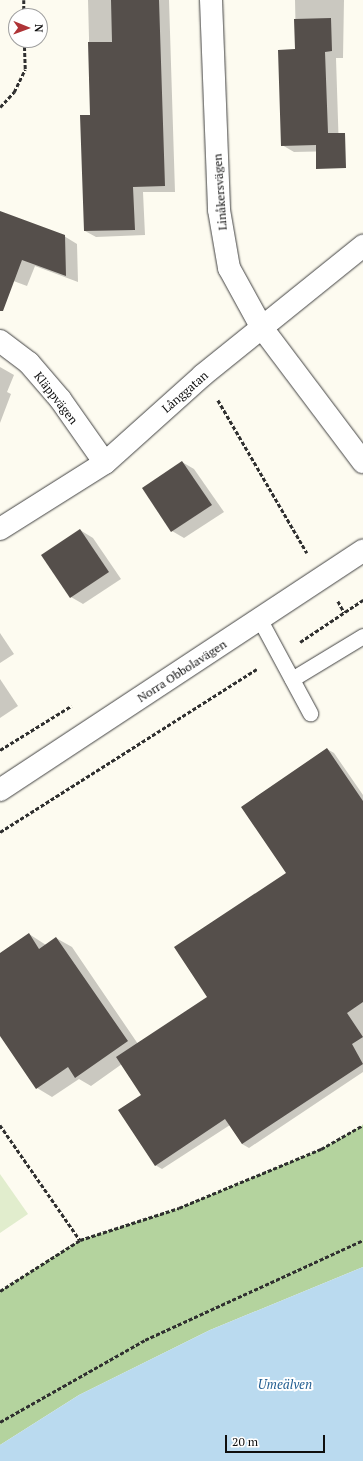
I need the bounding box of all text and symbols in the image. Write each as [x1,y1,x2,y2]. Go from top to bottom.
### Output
north arrow [8,8,48,48]
text: N [32,24,46,32]
street label: Linåkersvägen [210,153,230,231]
street label: Långgatan [159,368,211,416]
street label: Kläppvägen [31,369,81,427]
street label: Norra Obbolavägen [135,637,229,705]
water label: Umeälven [258,1376,312,1392]
scale bar [227,1427,327,1453]
text: 20 m [232,1434,258,1449]

